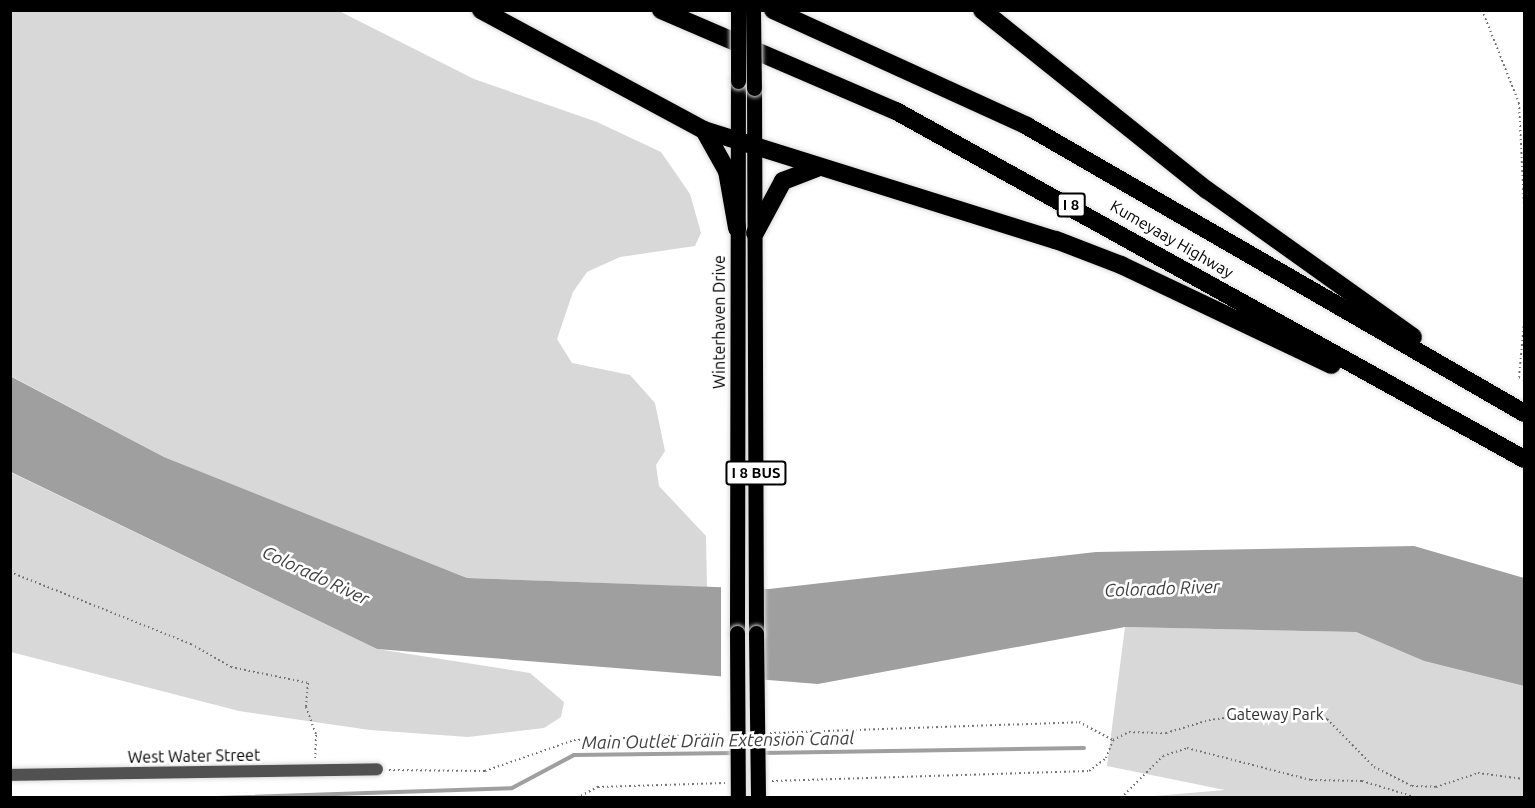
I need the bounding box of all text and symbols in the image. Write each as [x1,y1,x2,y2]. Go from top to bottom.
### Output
road number: I 8 [1056,193,1086,217]
street label: Kumeyaay Highway [1107,196,1237,282]
street label: Winterhaven Drive [709,255,729,389]
road number: I 8 BUS [724,461,788,485]
water label: Colorado River [259,541,373,609]
water label: Colorado River [1104,575,1220,601]
park label: Gateway Park [1226,704,1324,724]
water label: Main Outlet Drain Extension Canal [581,727,855,753]
street label: West Water Street [128,745,260,767]

